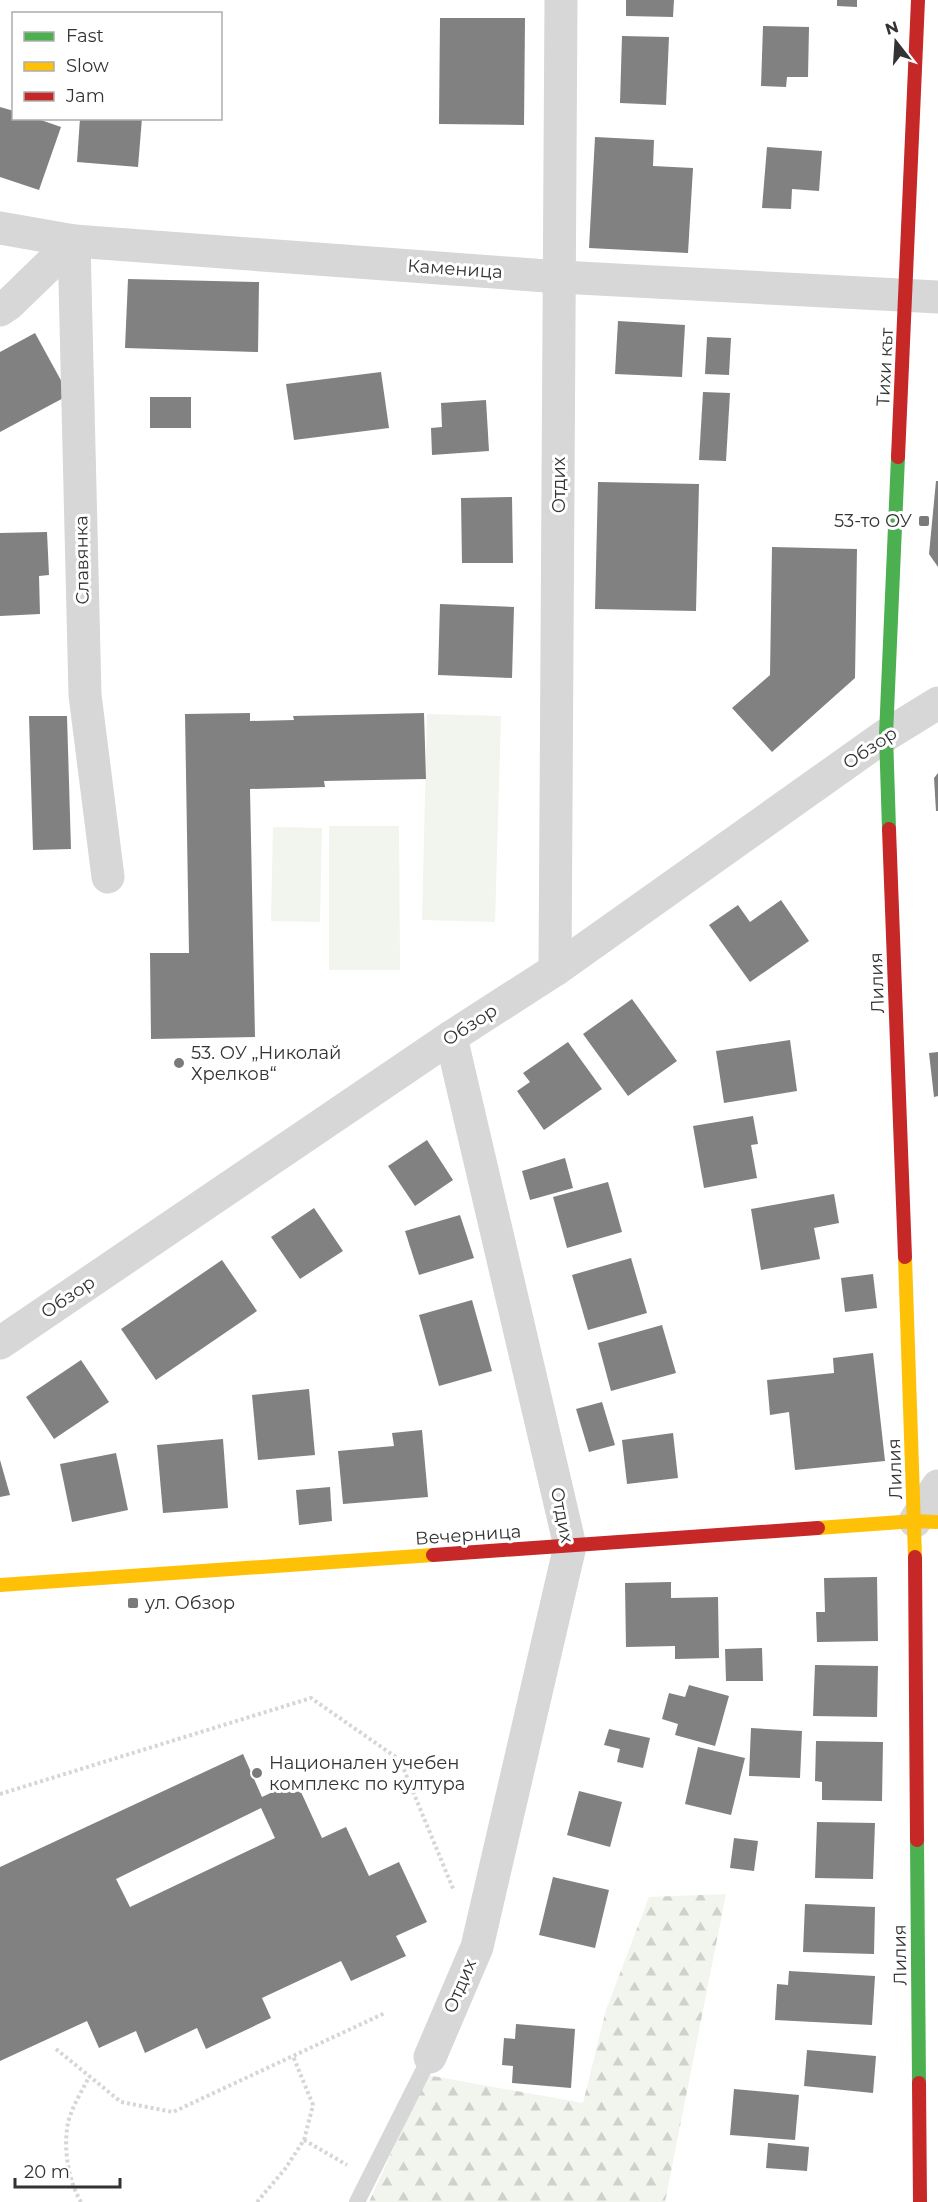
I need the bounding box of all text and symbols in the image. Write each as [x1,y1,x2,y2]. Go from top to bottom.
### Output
legend [12,12,222,120]
north arrow [866,12,926,72]
text: N [883,17,901,39]
text: Fast [66,25,104,47]
text: Slow [66,55,109,77]
text: Jam [65,85,105,107]
street label: Каменица [407,255,503,283]
street label: Тихи кът [872,327,898,407]
street label: Отдих [548,456,570,513]
place label: 53-то ОУ [834,510,913,532]
marker: 53-то ОУ [917,514,931,528]
street label: Славянка [70,515,94,605]
street label: Обзор [839,722,901,774]
street label: Лилия [865,952,889,1014]
street label: Обзор [439,999,501,1051]
place label: 53. ОУ „Николай Хрелков“ [191,1042,341,1085]
marker: 53. ОУ „Николай Хрелков“ [172,1056,186,1070]
street label: Обзор [37,1271,99,1323]
street label: Лилия [883,1438,907,1500]
street label: Отдих [546,1485,578,1545]
street label: Вечерница [414,1520,522,1550]
place label: ул. Обзор [144,1592,235,1614]
marker: ул. Обзор [126,1596,140,1610]
place label: Национален учебен комплекс по култура [269,1752,465,1795]
marker: Национален учебен комплекс по култура [250,1766,264,1780]
street label: Лилия [888,1924,912,1986]
street label: Отдих [439,1955,481,2016]
scale bar [15,2151,120,2189]
text: 20 m [24,2161,70,2183]

